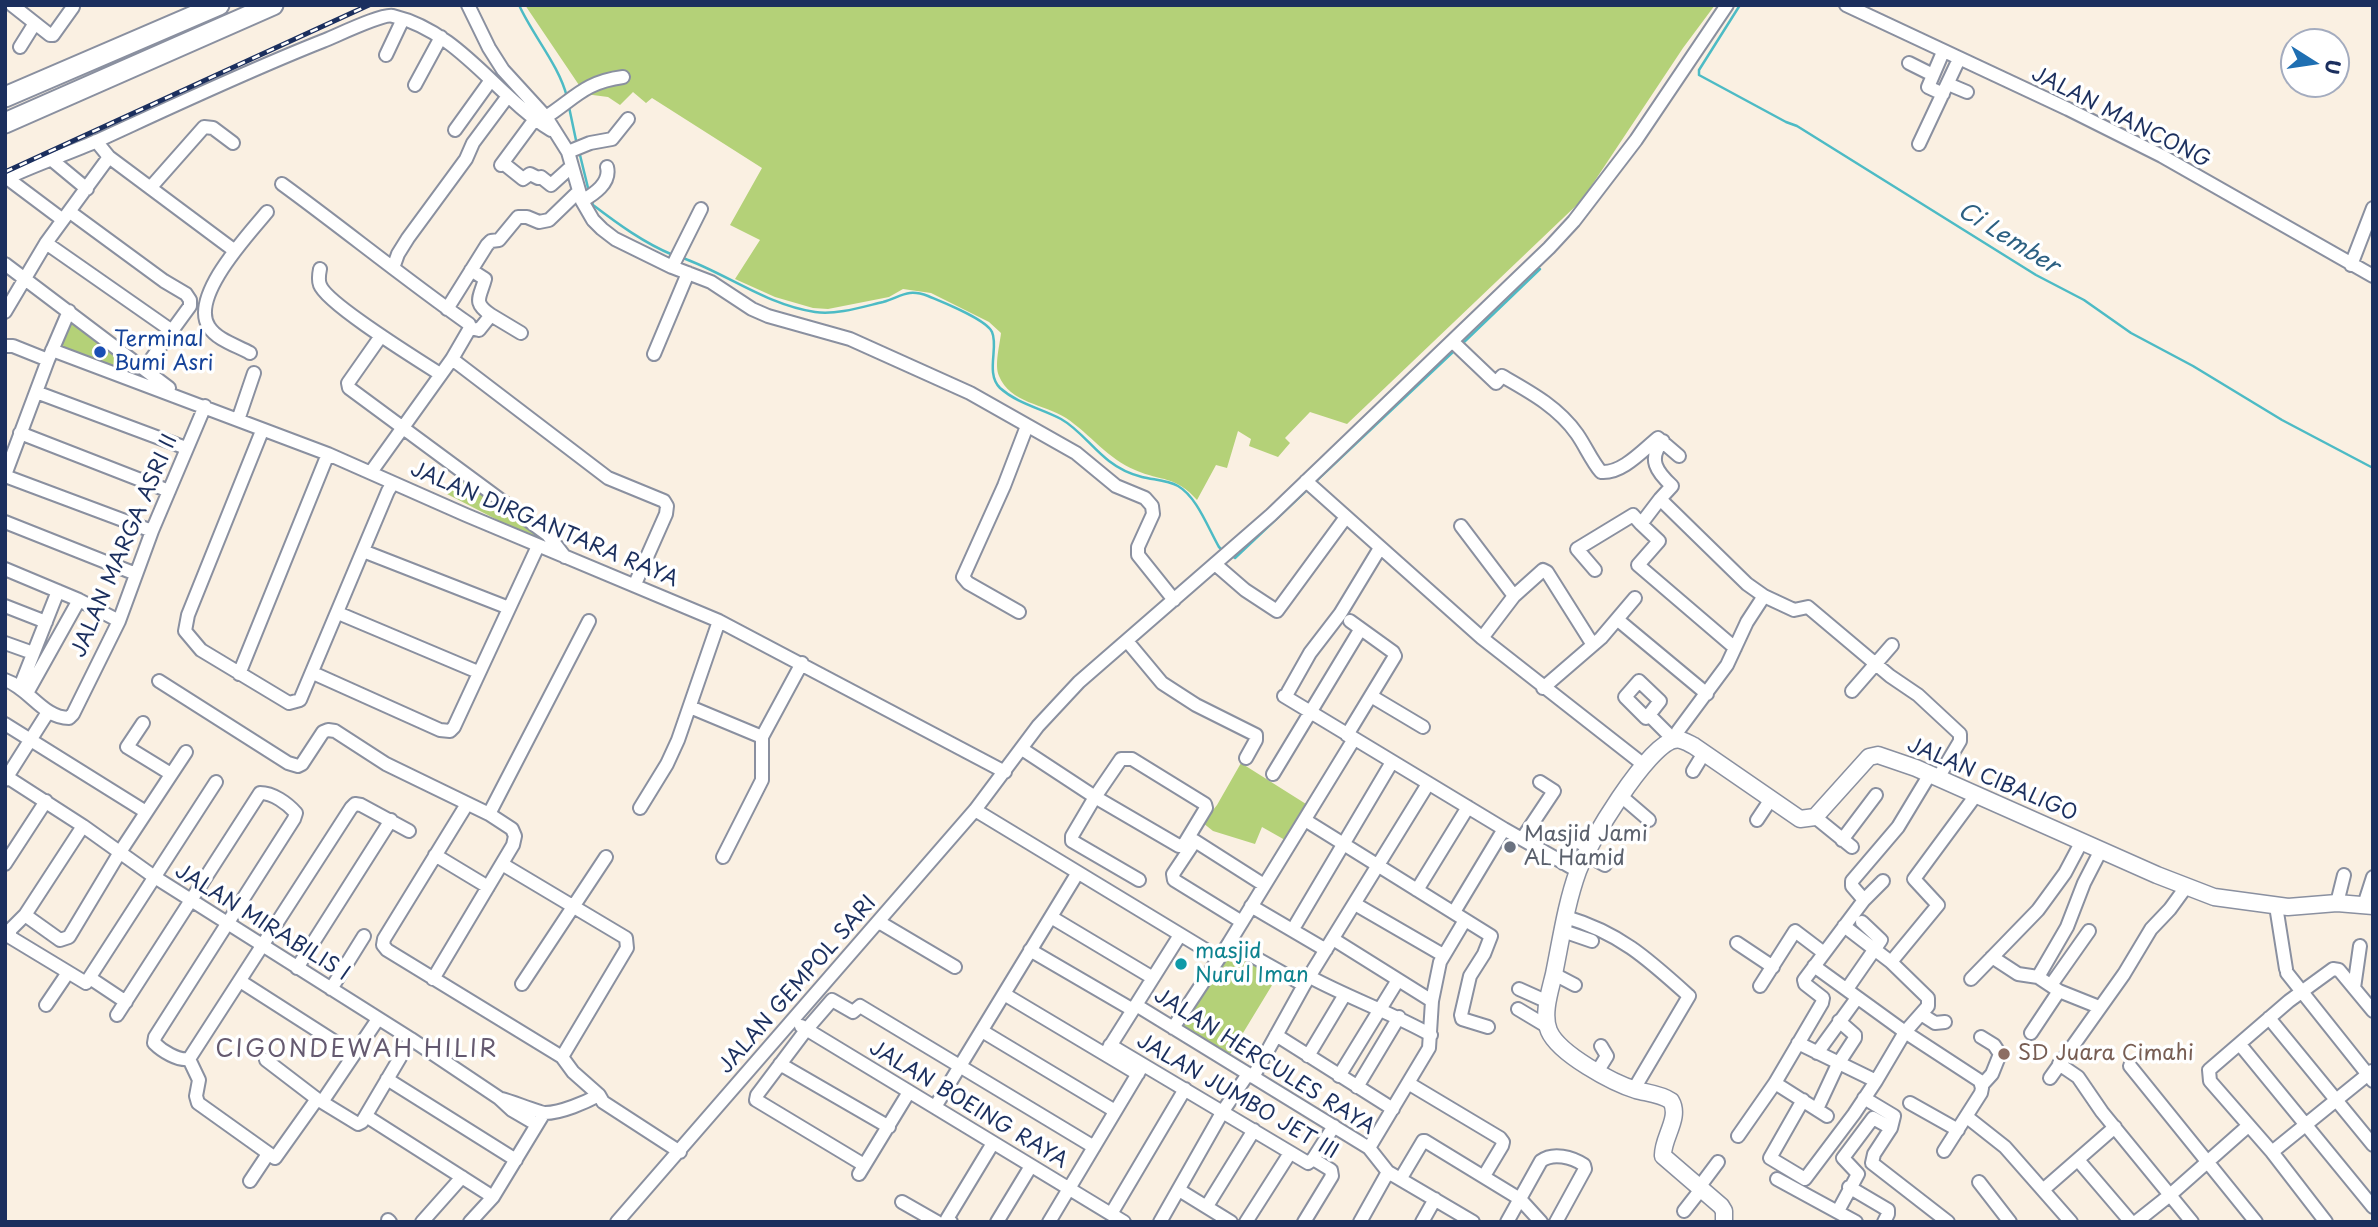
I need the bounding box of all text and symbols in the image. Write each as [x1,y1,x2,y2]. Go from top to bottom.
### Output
north arrow [2280,28,2350,98]
text: U [2318,57,2349,77]
street label: JALAN MANCONG [2027,62,2215,174]
water label: Ci Lember [1952,197,2064,281]
place label: Terminal Bumi Asri [114,327,213,377]
marker: Terminal Bumi Asri [92,344,108,360]
street label: JALAN MARGA ASRI II [67,431,183,661]
street label: JALAN DIRGANTARA RAYA [406,457,682,593]
street label: JALAN CIBALIGO [1903,733,2081,827]
place label: Masjid Jami AL Hamid [1524,822,1648,872]
marker: Masjid Jami AL Hamid [1502,839,1518,855]
street label: JALAN MIRABILIS I [170,859,354,987]
street label: JALAN GEMPOL SARI [714,891,882,1079]
place label: masjid Nurul Iman [1195,939,1309,989]
marker: masjid Nurul Iman [1173,956,1189,972]
street label: JALAN HERCULES RAYA [1149,984,1379,1140]
street label: JALAN JUMBO JET III [1132,1029,1342,1165]
district label: CIGONDEWAH HILIR [218,1036,496,1064]
street label: JALAN BOEING RAYA [864,1036,1072,1174]
place label: SD Juara Cimahi [2018,1041,2194,1067]
marker: SD Juara Cimahi [1996,1046,2012,1062]

